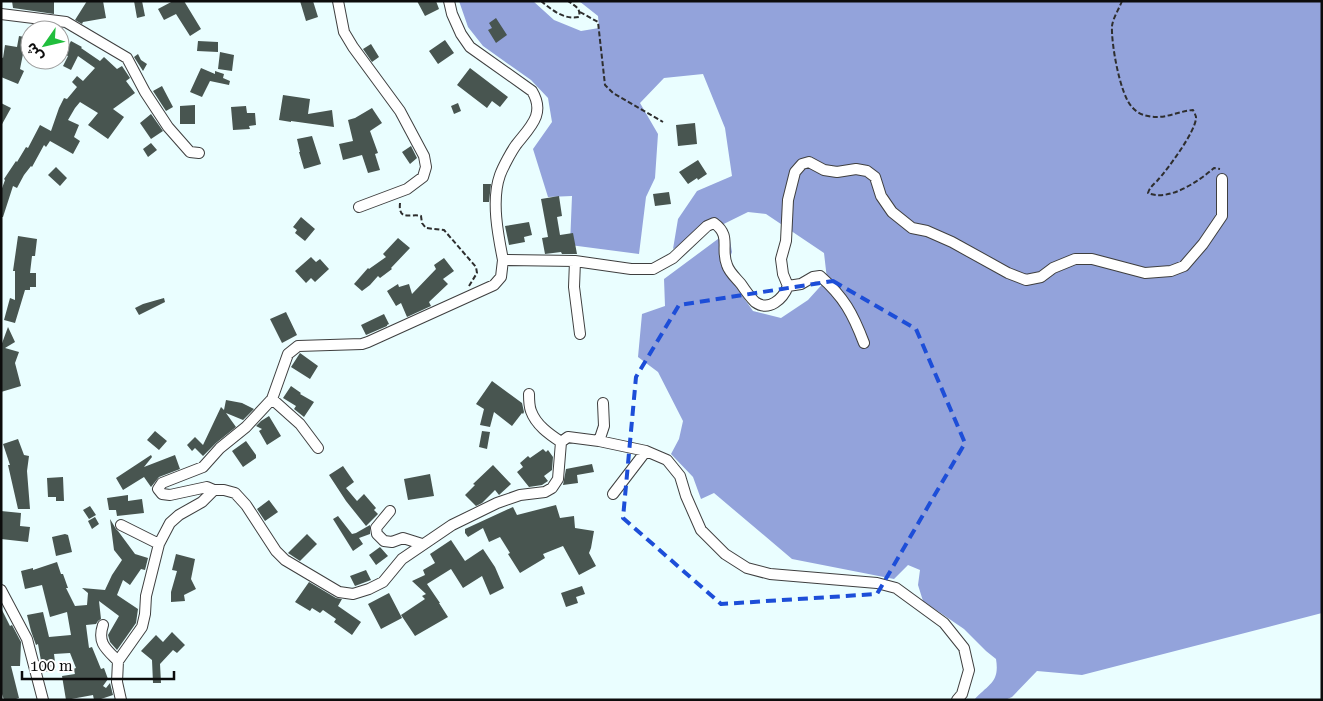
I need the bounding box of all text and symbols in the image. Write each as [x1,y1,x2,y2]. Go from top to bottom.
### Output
north arrow [20,20,70,70]
text: ش [22,40,46,65]
scale bar [22,648,175,680]
text: 100 m [30,657,73,675]

